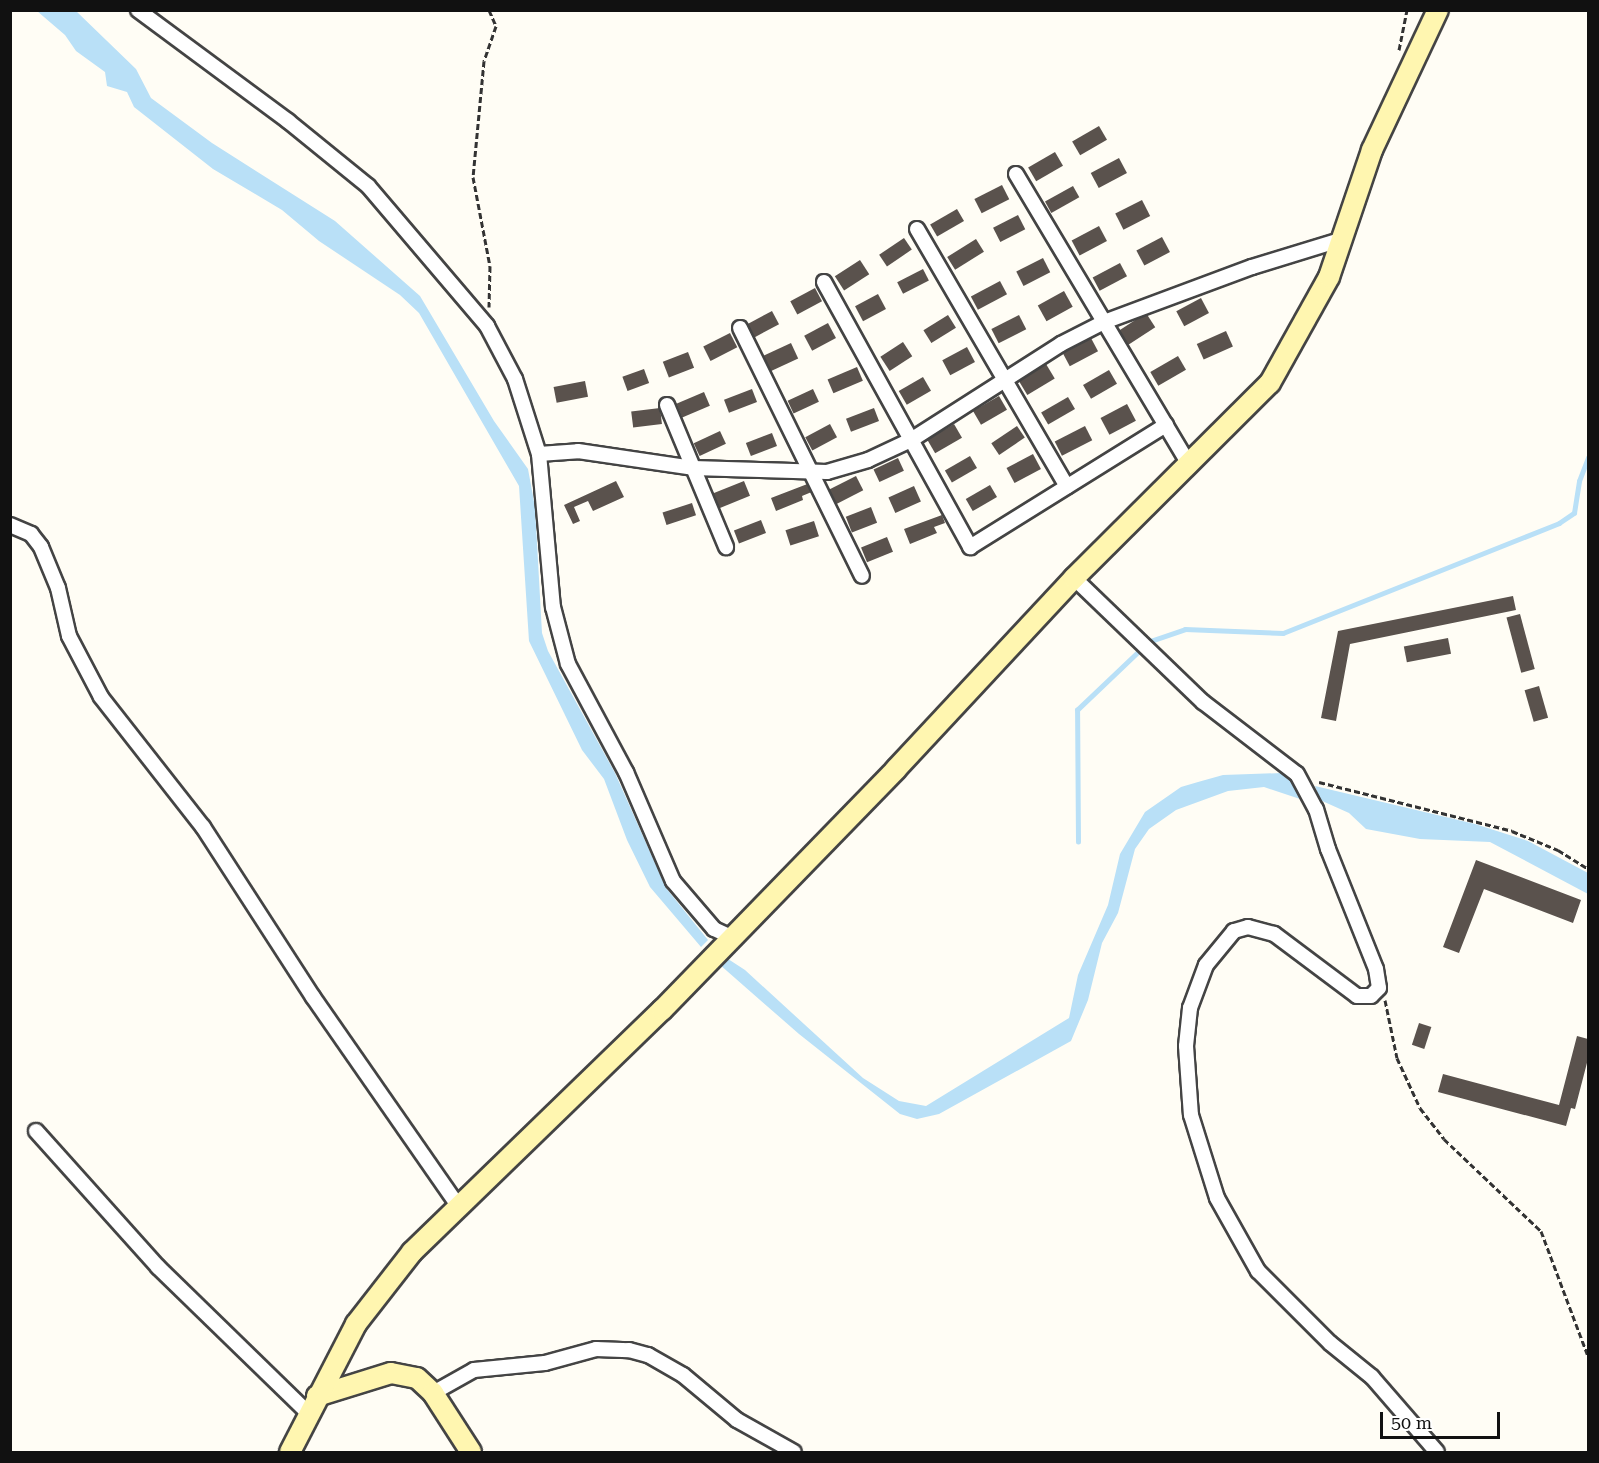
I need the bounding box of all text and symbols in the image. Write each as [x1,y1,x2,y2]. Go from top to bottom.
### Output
scale bar [1383,1400,1503,1438]
text: 50 m [1391,1412,1432,1433]

